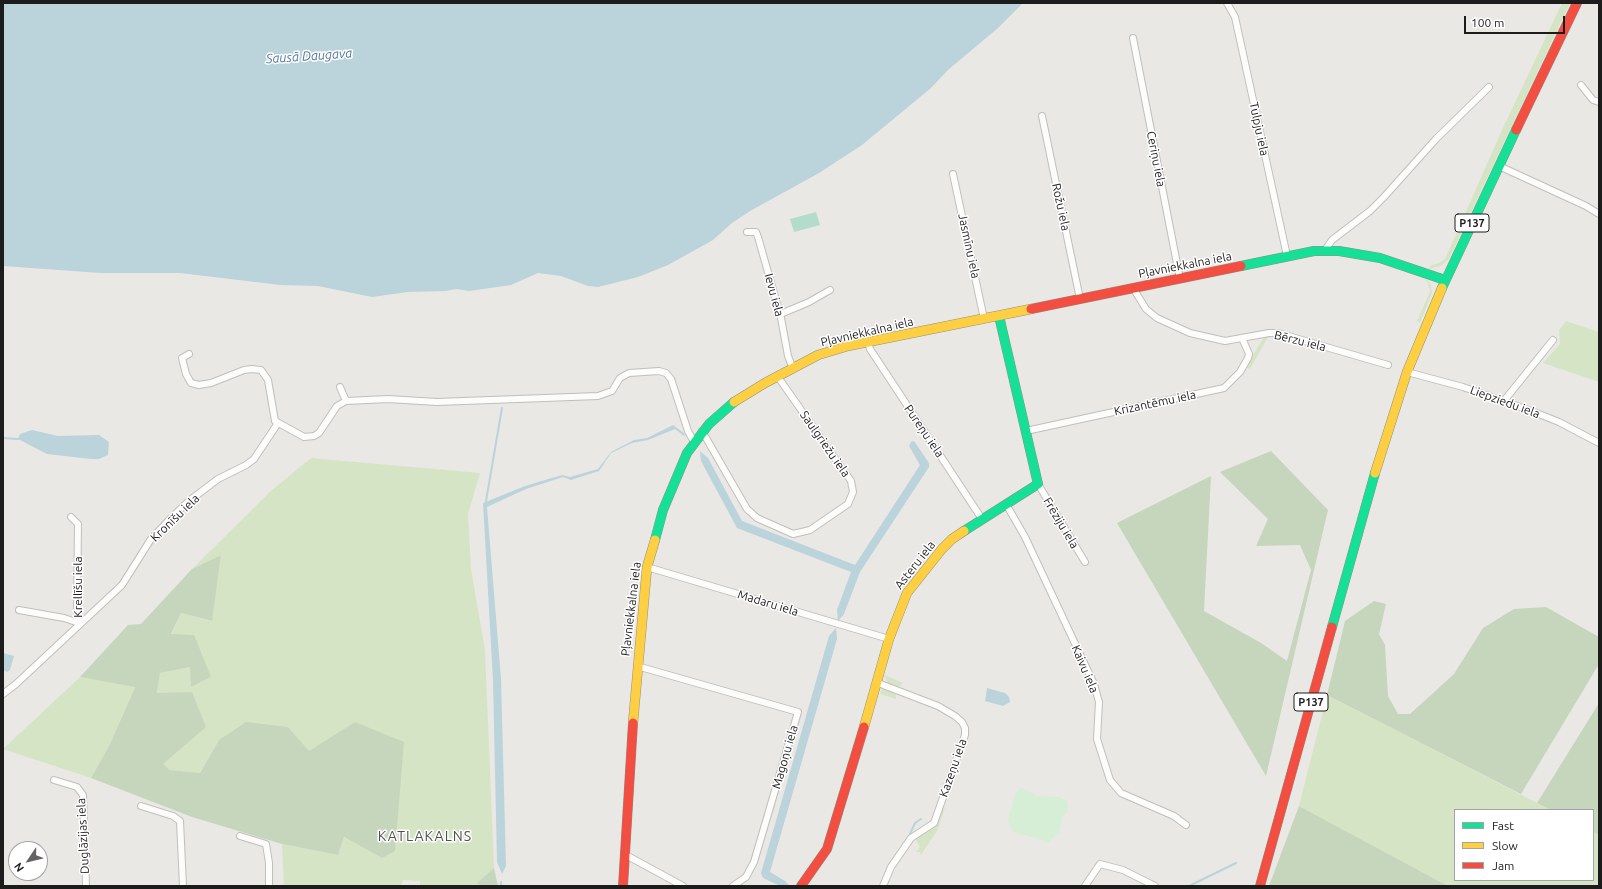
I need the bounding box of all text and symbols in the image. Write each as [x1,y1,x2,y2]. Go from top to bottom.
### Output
scale bar [1466,8,1567,34]
text: 100 m [1471,16,1504,29]
water label: Sausā Daugava [265,45,353,67]
street label: Tulpju iela [1246,101,1272,157]
street label: Ceriņu iela [1144,130,1168,188]
street label: Rožu iela [1049,182,1073,232]
street label: Jasmīnu iela [955,212,983,280]
road number: P137 [1455,214,1489,232]
street label: Pļavniekkalna iela [1137,249,1233,281]
street label: Ievu iela [761,272,787,318]
street label: Pļavniekkalna iela [819,314,915,350]
street label: Bērzu iela [1273,328,1327,354]
street label: Liepziedu iela [1468,383,1542,421]
street label: Krizantēmu iela [1113,387,1197,419]
street label: Pureņu iela [901,402,947,460]
street label: Saulgriežu iela [797,408,853,480]
street label: Kronīšu iela [148,491,202,545]
street label: Frēziju iela [1040,495,1082,551]
street label: Asteru iela [892,538,938,592]
street label: Krellīšu iela [71,556,85,618]
street label: Pļavniekkalna iela [618,561,644,657]
street label: Madaru iela [736,587,800,619]
street label: Kaivu iela [1068,643,1102,695]
road number: P137 [1294,693,1328,711]
street label: Magoņu iela [769,723,801,791]
street label: Kazeņu iela [936,737,970,799]
street label: Duglāzijas iela [74,798,92,874]
legend [1454,809,1594,881]
text: Fast [1492,819,1514,832]
district label: KATLAKALNS [378,828,472,844]
text: Slow [1492,839,1518,852]
north arrow [8,841,48,881]
text: Jam [1492,859,1514,872]
text: N [12,861,26,874]

